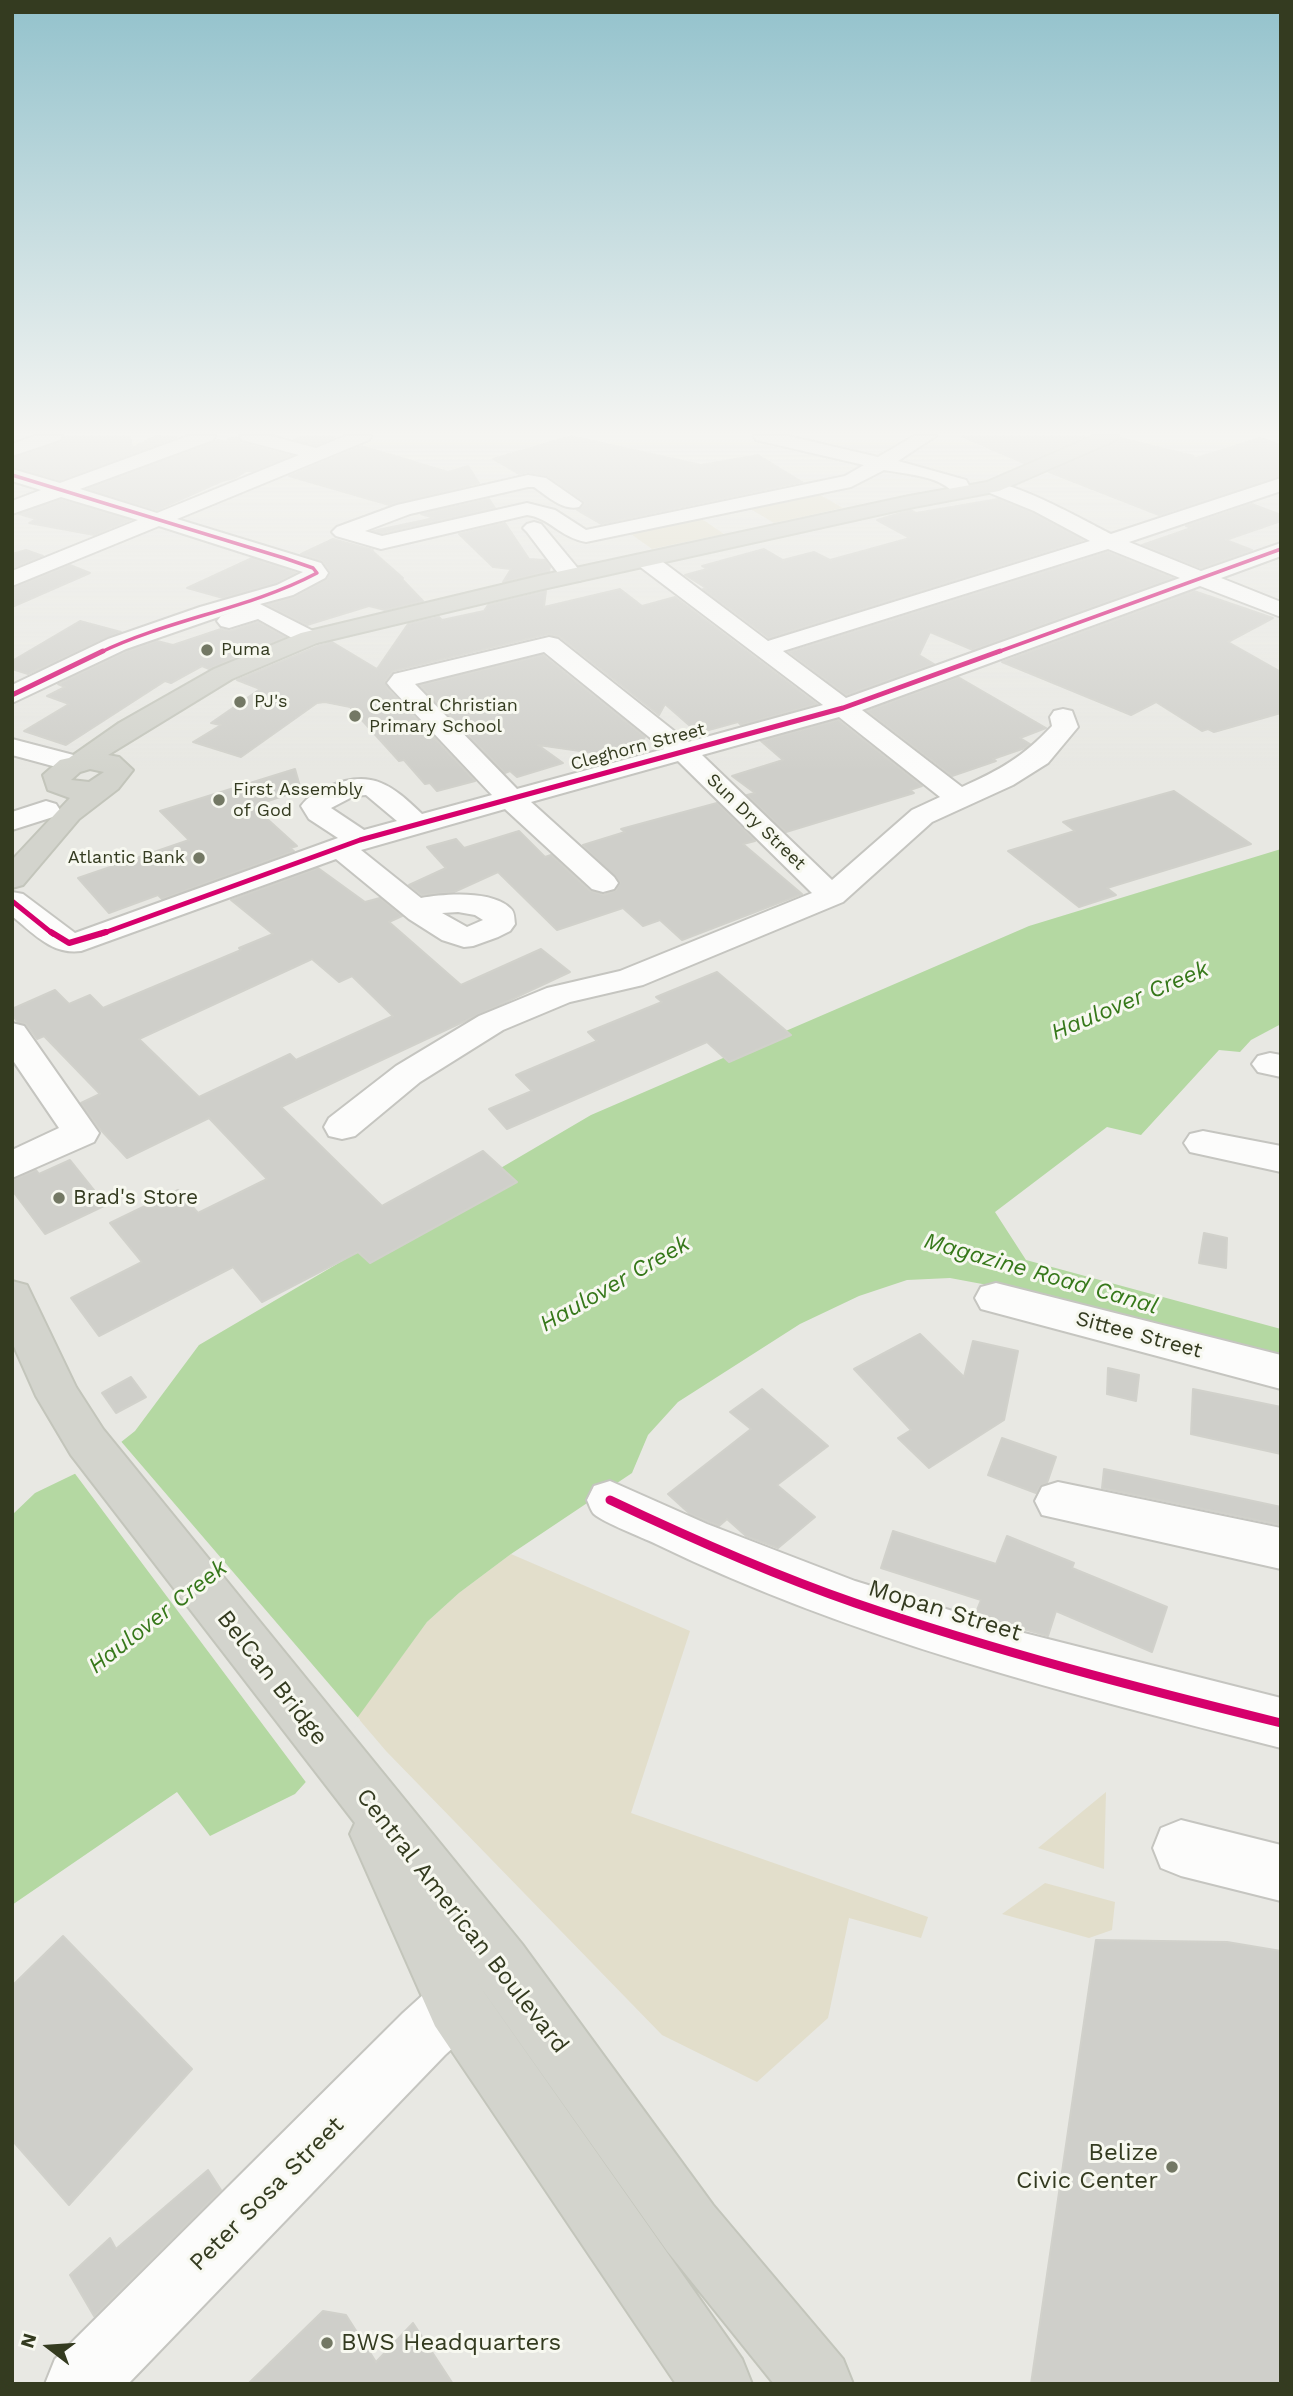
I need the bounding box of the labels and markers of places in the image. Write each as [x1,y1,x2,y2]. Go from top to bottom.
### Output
place label: Puma [221,639,270,661]
marker: Puma [199,642,215,658]
place label: PJ's [254,691,288,713]
marker: PJ's [232,694,248,710]
place label: Central Christian Primary School [369,695,518,738]
marker: Central Christian Primary School [347,708,363,724]
place label: First Assembly of God [233,779,363,822]
marker: First Assembly of God [211,792,227,808]
place label: Atlantic Bank [68,847,185,869]
marker: Atlantic Bank [191,850,207,866]
place label: Brad's Store [73,1185,198,1211]
marker: Brad's Store [51,1190,67,1206]
place label: Belize Civic Center [1016,2139,1158,2195]
marker: Belize Civic Center [1164,2159,1180,2175]
place label: BWS Headquarters [341,2329,561,2357]
marker: BWS Headquarters [319,2335,335,2351]

